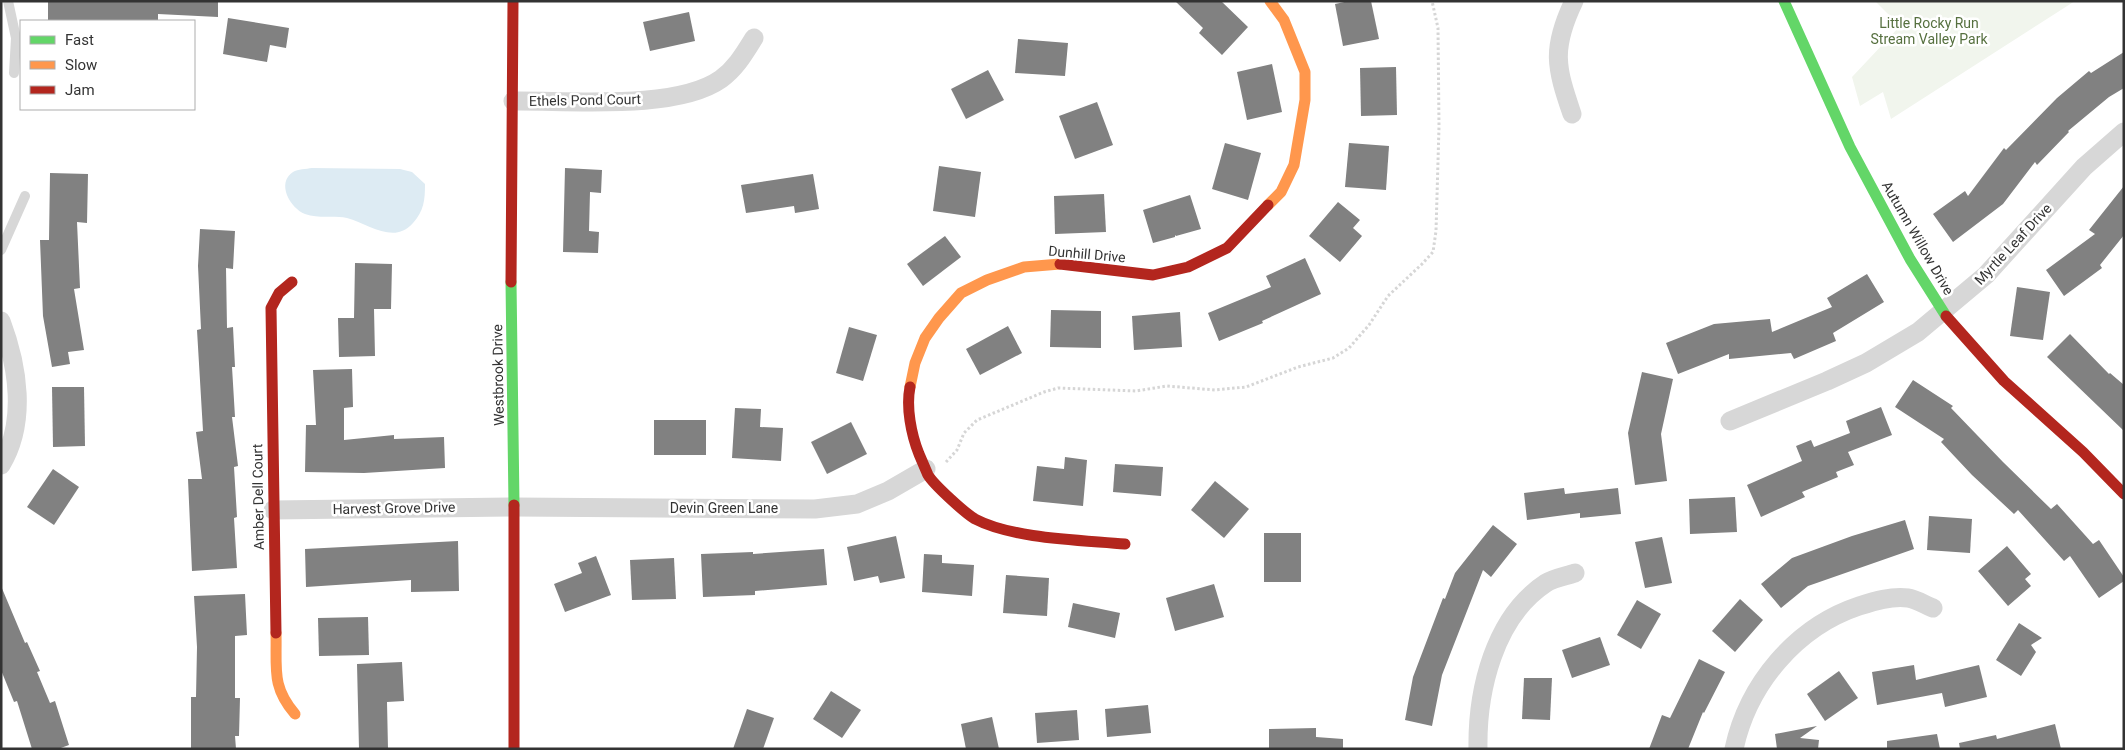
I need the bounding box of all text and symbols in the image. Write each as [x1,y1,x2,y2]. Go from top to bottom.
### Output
park label: Little Rocky Run Stream Valley Park [1871,15,1988,47]
legend [20,20,195,110]
text: Fast [65,31,94,49]
text: Slow [65,56,97,74]
text: Jam [65,81,95,99]
street label: Ethels Pond Court [529,91,642,109]
street label: Autumn Willow Drive [1879,178,1957,298]
street label: Myrtle Leaf Drive [1971,200,2055,288]
street label: Dunhill Drive [1048,243,1126,265]
street label: Westbrook Drive [489,324,507,426]
street label: Amber Dell Court [249,443,267,550]
street label: Harvest Grove Drive [332,499,456,517]
street label: Devin Green Lane [670,500,778,516]

